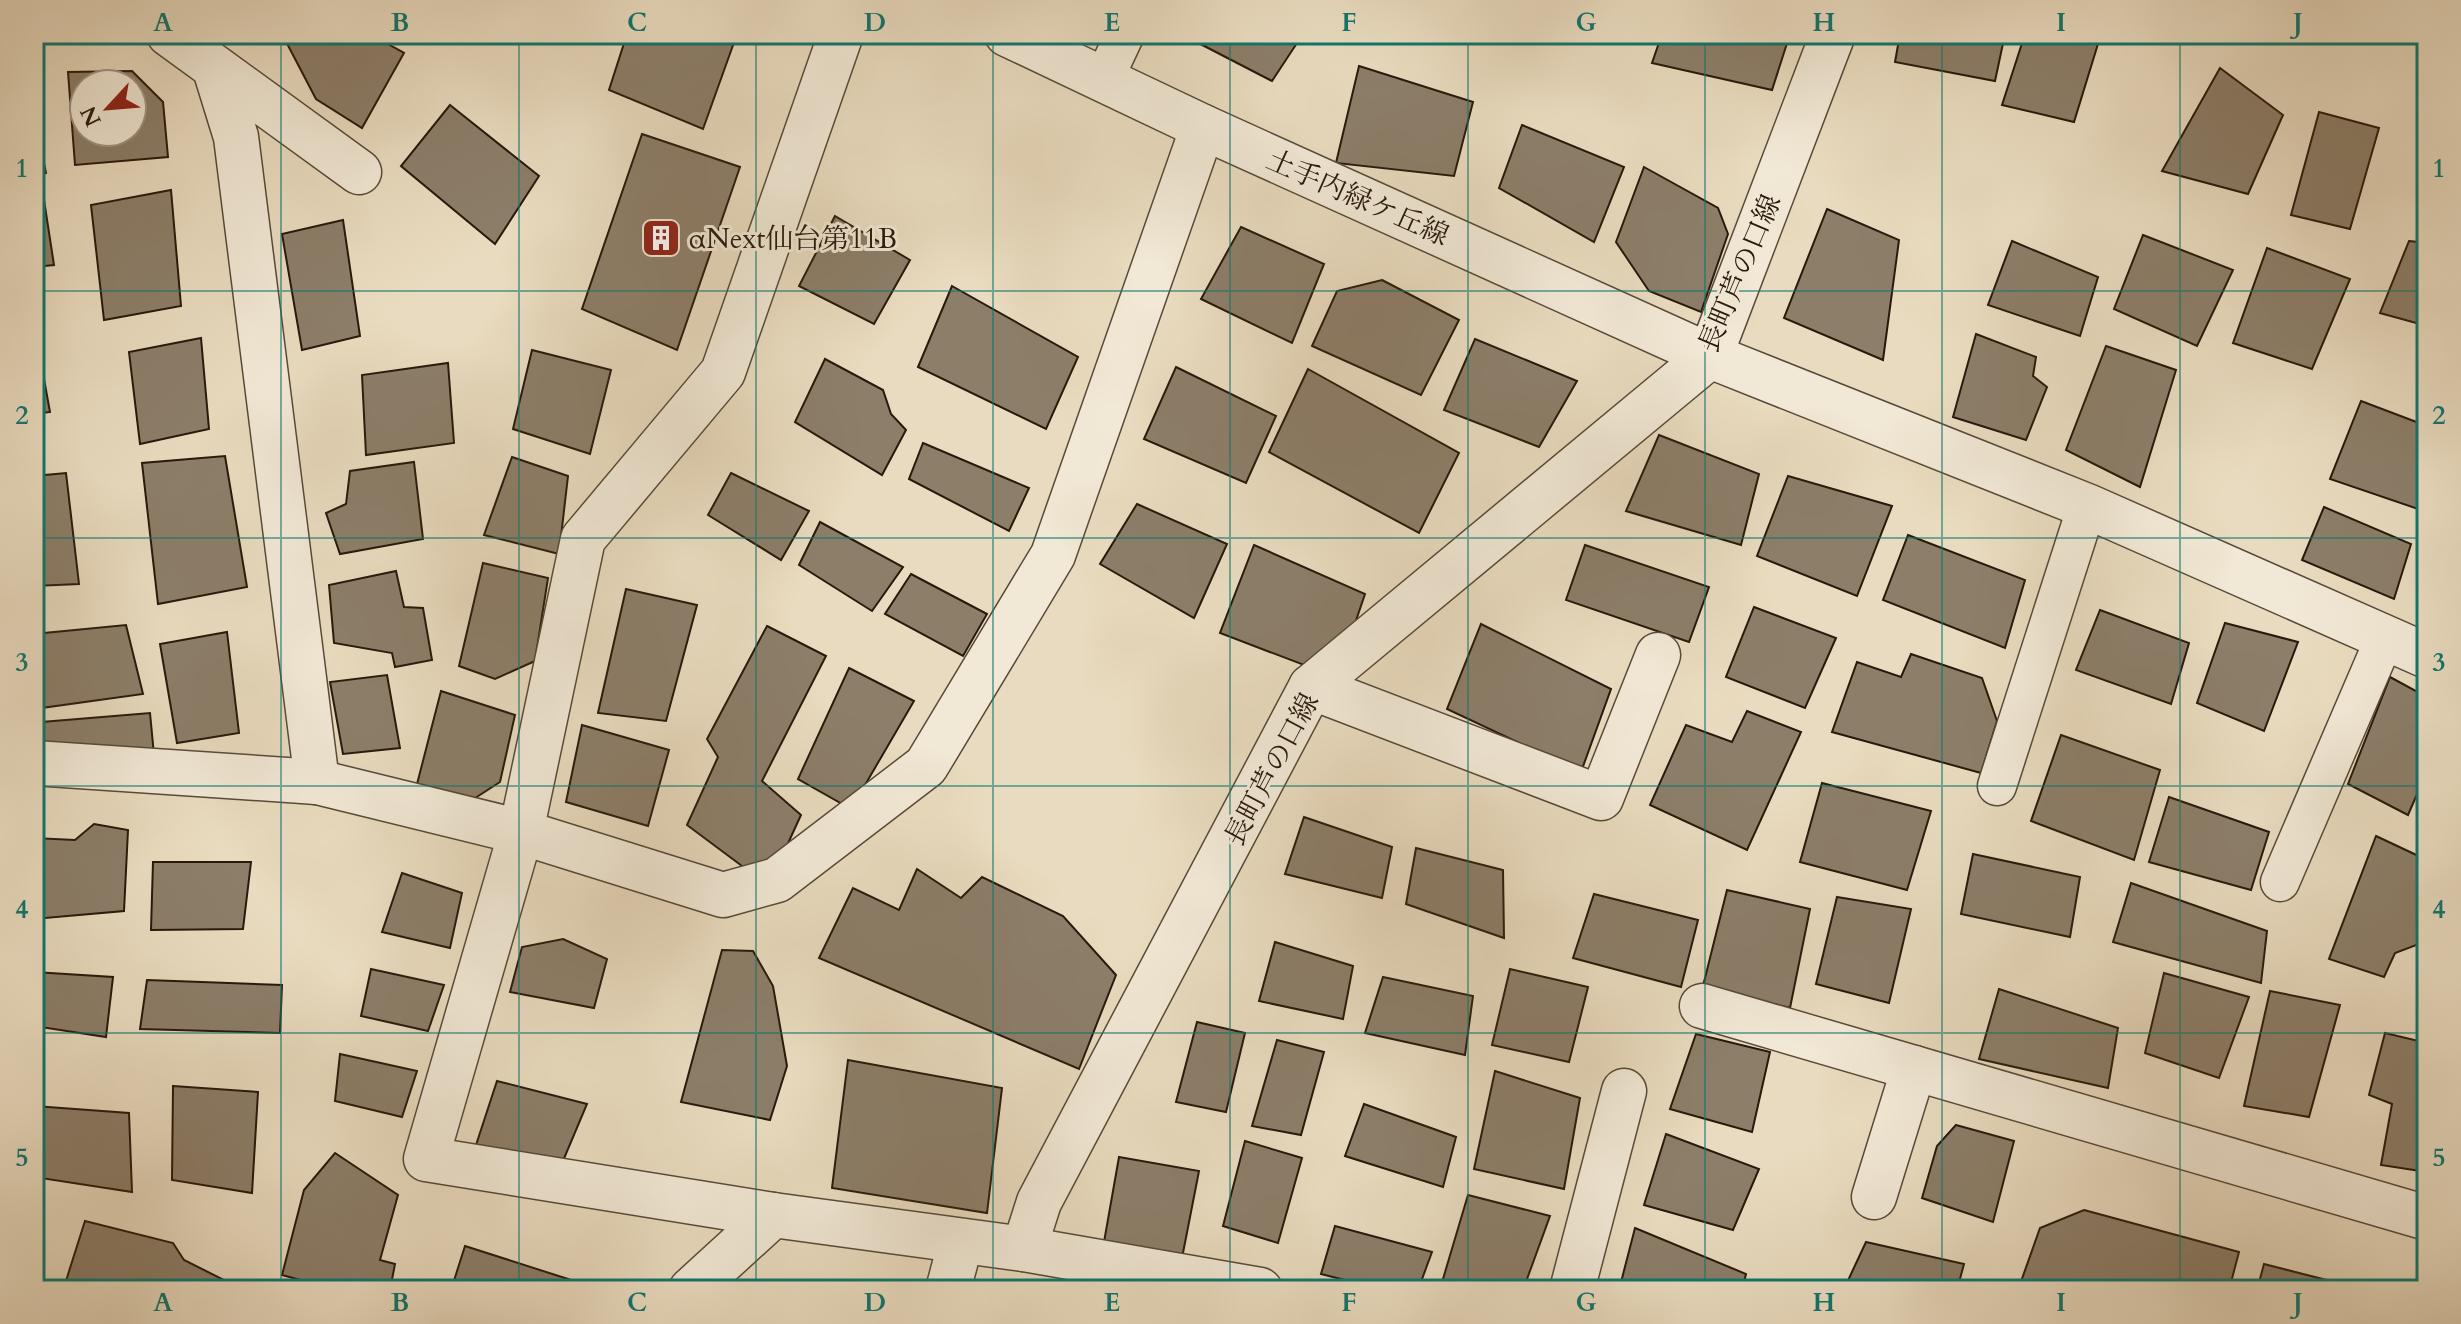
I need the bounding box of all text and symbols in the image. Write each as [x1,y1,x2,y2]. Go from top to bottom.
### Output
text: A [153,5,173,40]
text: B [391,5,409,40]
text: C [627,5,647,40]
text: D [864,5,886,40]
text: E [1104,5,1120,40]
text: F [1341,5,1357,40]
text: G [1575,5,1597,40]
text: H [1813,5,1836,40]
text: I [2056,5,2066,40]
text: J [2289,5,2303,40]
north arrow [68,68,148,148]
text: N [73,101,109,131]
street label: 土手内緑ケ丘線 [1260,141,1455,255]
text: 1 [15,151,29,186]
text: 1 [2432,151,2446,186]
street label: 長町芦の口線 [1690,189,1790,358]
building icon: αNext仙台第11B [640,217,682,259]
place label: αNext仙台第11B [689,220,897,258]
text: 2 [15,398,29,433]
text: 2 [2432,398,2446,433]
text: 3 [15,645,29,680]
text: 3 [2432,645,2446,680]
street label: 長町芦の口線 [1216,686,1328,853]
text: 4 [15,892,29,927]
text: 4 [2432,892,2446,927]
text: 5 [15,1140,29,1175]
text: 5 [2432,1140,2446,1175]
text: A [153,1285,173,1320]
text: B [391,1285,409,1320]
text: C [627,1285,647,1320]
text: D [864,1285,886,1320]
text: E [1104,1285,1120,1320]
text: F [1341,1285,1357,1320]
text: G [1575,1285,1597,1320]
text: H [1813,1285,1836,1320]
text: I [2056,1285,2066,1320]
text: J [2289,1285,2303,1320]

